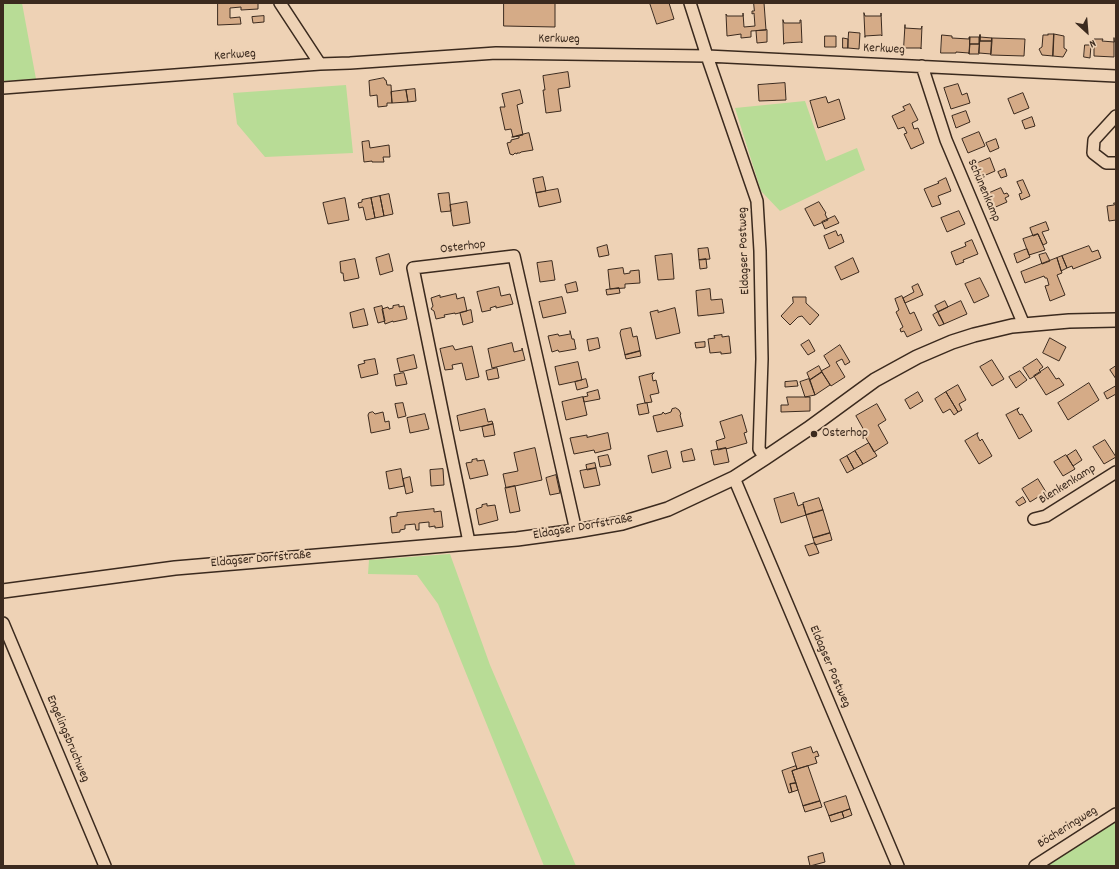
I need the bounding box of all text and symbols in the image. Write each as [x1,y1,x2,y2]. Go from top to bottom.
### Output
north arrow [1067,12,1107,52]
street label: Kerkweg [538,32,580,48]
text: N [1086,34,1098,51]
street label: Kerkweg [863,41,905,59]
street label: Kerkweg [214,47,256,65]
street label: Schünenkamp [963,157,1003,225]
street label: Eldagser Postweg [736,207,754,295]
street label: Osterhop [439,237,487,259]
place label: Osterhop [822,426,868,442]
marker: Osterhop [809,429,819,439]
street label: Blenkenkamp [1037,461,1099,509]
street label: Eldagser Dorfstraße [532,512,634,544]
street label: Eldagser Dorfstraße [210,548,312,572]
street label: Eldagser Postweg [805,624,853,710]
street label: Engelingsbruchweg [42,693,92,785]
street label: Böcheringweg [1035,803,1101,853]

